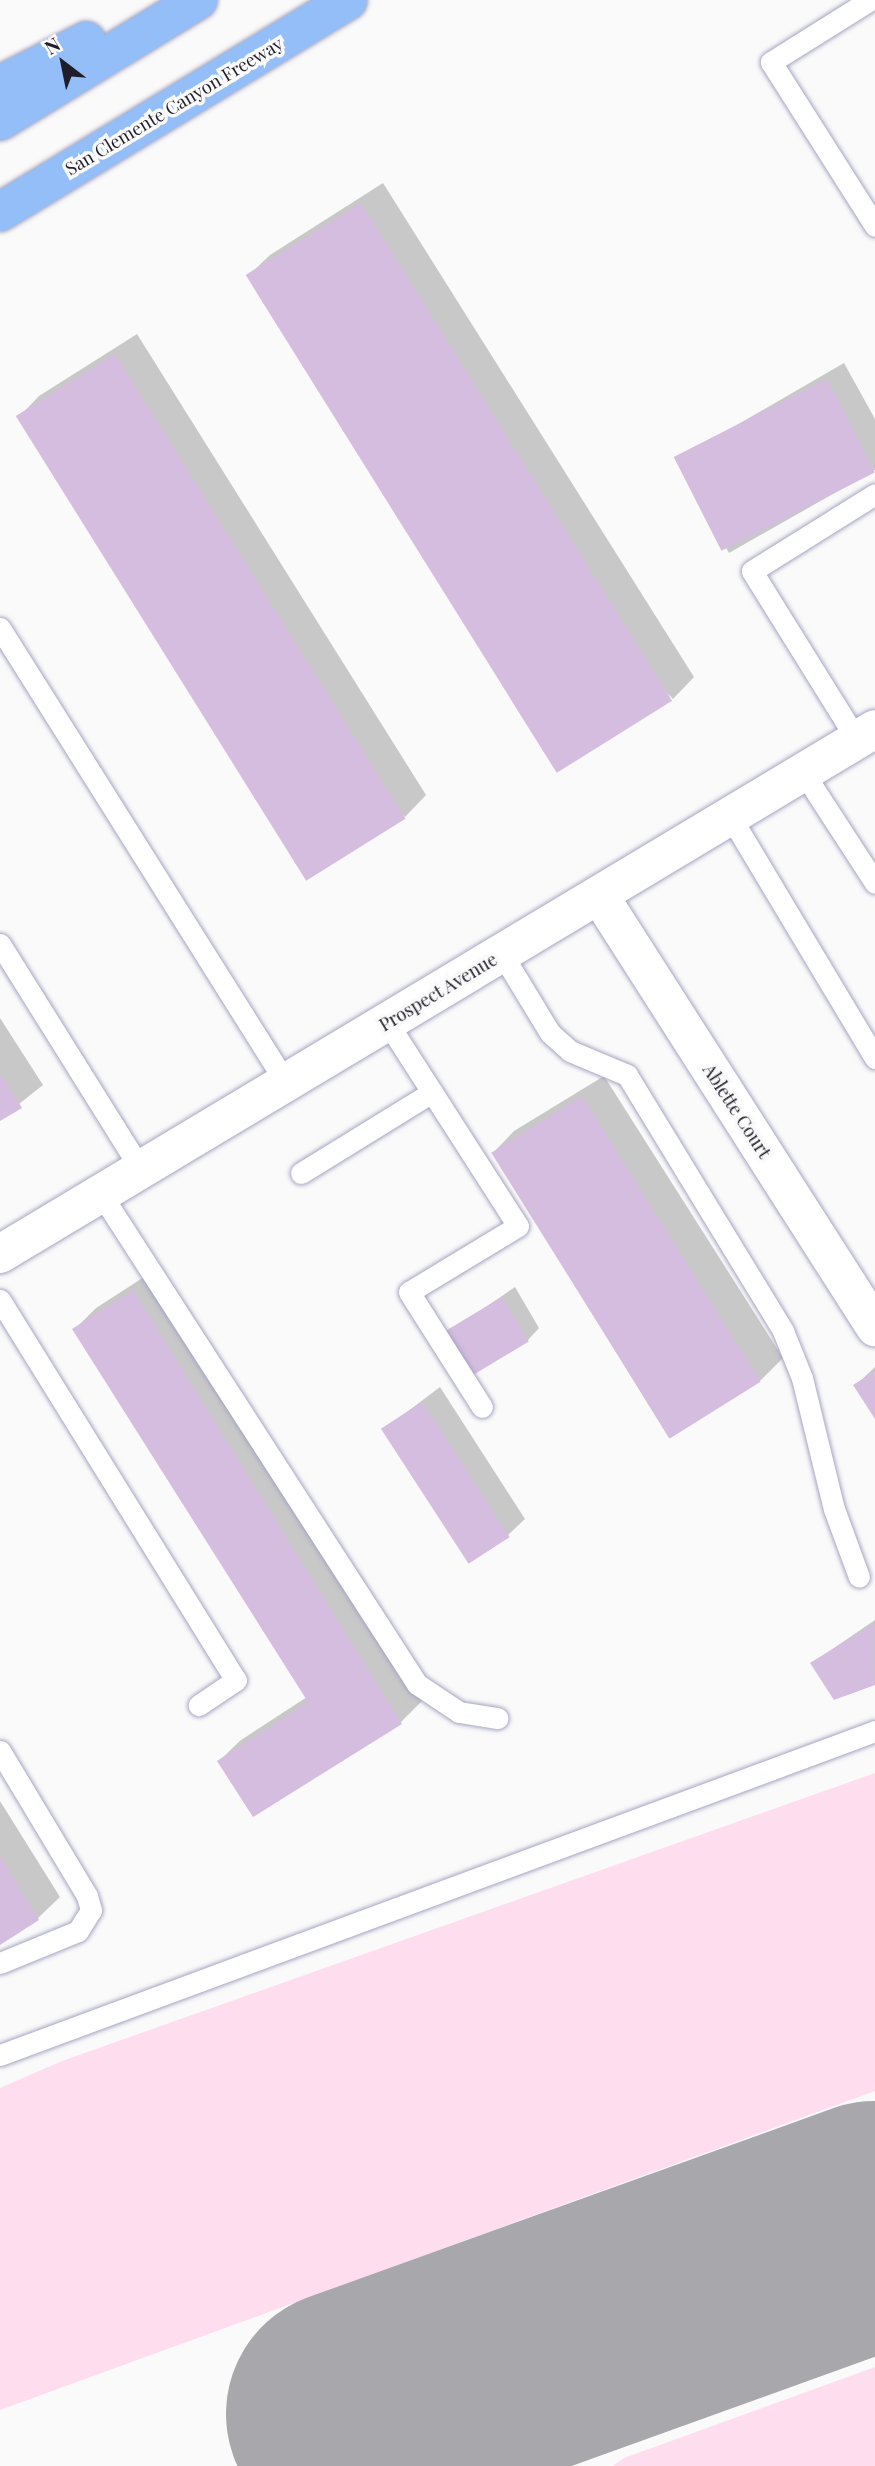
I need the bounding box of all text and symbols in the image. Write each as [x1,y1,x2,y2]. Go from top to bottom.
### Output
north arrow [28,28,98,98]
text: N [39,31,65,60]
street label: San Clemente Canyon Freeway [61,32,287,180]
street label: Prospect Avenue [375,948,501,1036]
street label: Ablette Court [699,1060,775,1162]

